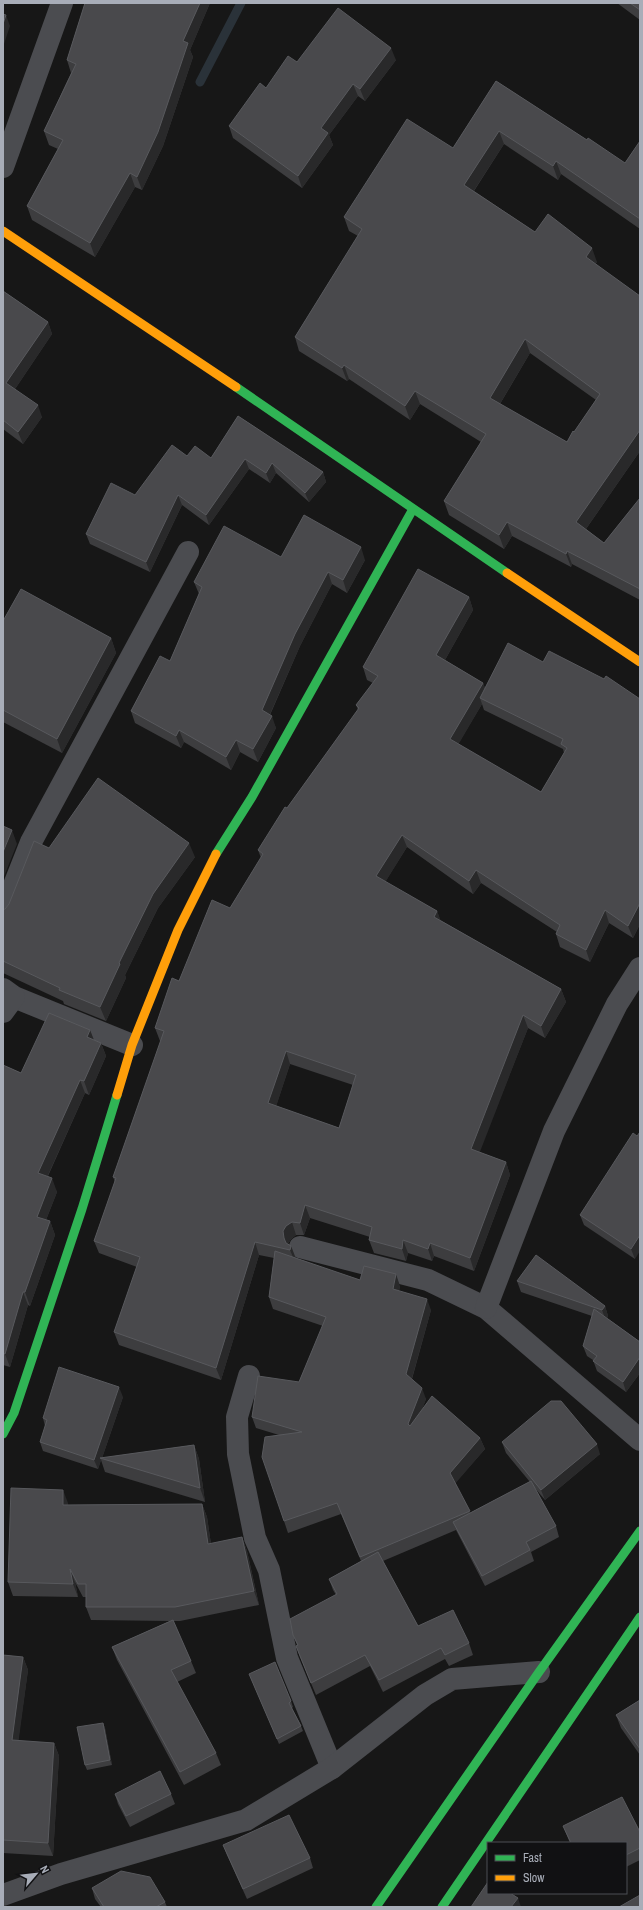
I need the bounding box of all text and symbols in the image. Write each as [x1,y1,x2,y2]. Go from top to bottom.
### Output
legend [487,1842,627,1894]
text: Fast [523,1850,542,1866]
north arrow [16,1854,56,1894]
text: N [37,1863,53,1875]
text: Slow [523,1870,545,1886]

